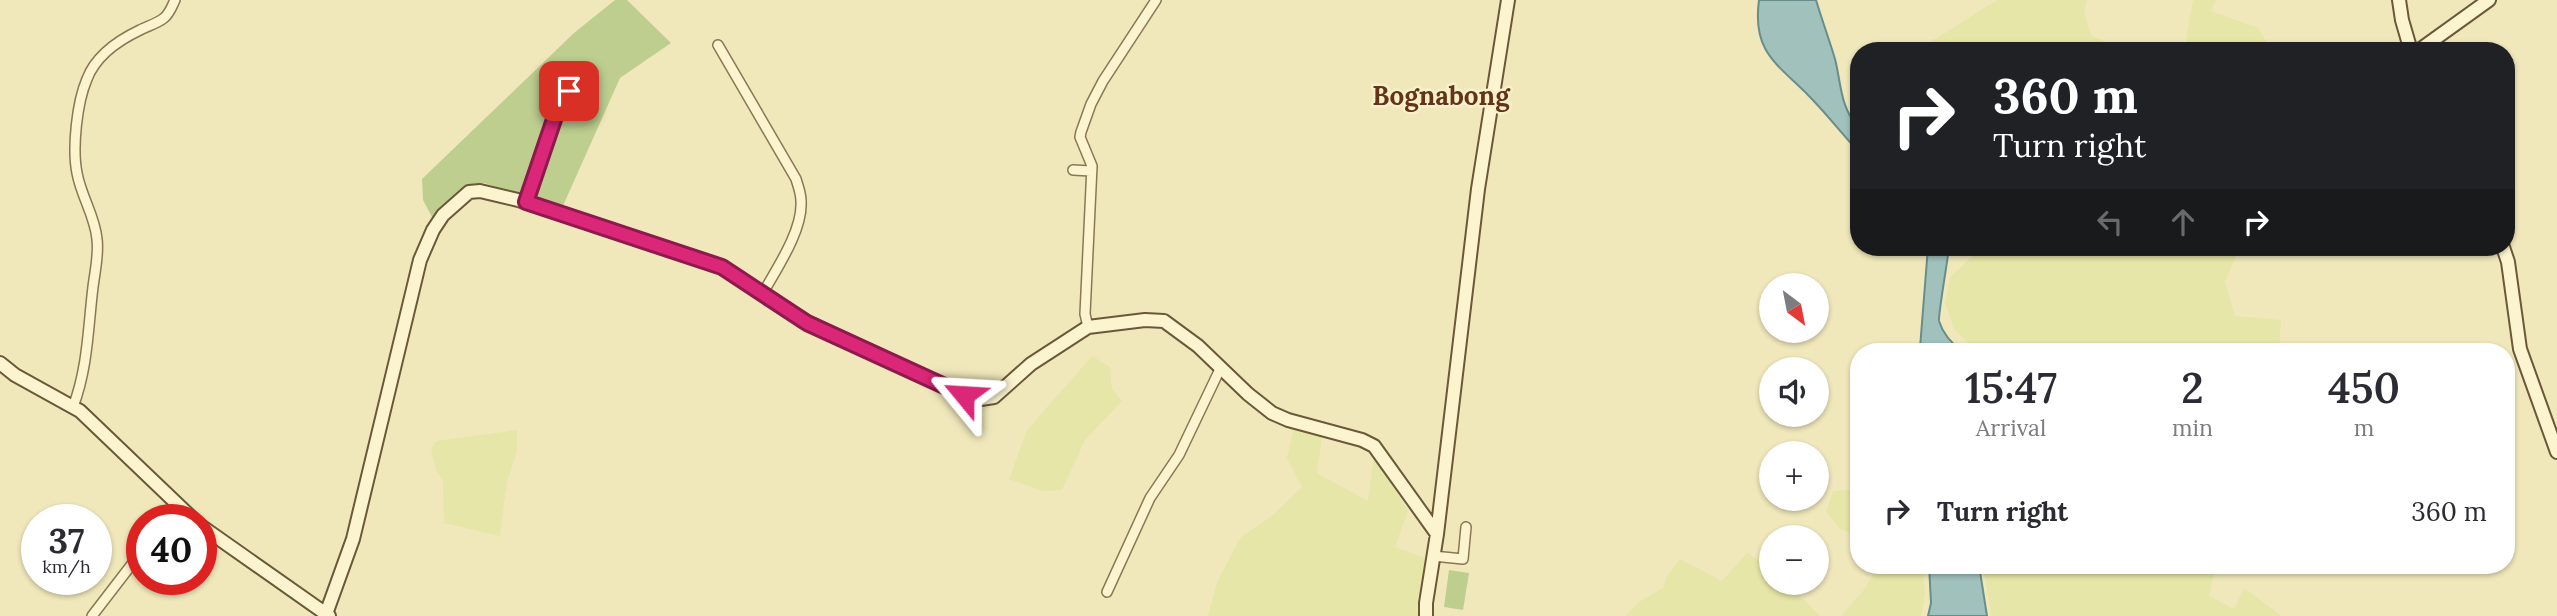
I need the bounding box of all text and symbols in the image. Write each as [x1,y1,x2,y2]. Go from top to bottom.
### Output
pin [539,61,599,121]
text: 360 m [1993,64,2138,126]
icon: right [1878,70,1969,161]
icon: arrive [550,72,588,110]
district label: Bognabong [1372,79,1511,112]
text: Turn right [1993,125,2146,166]
icon: left [2091,203,2129,241]
icon: ahead [2164,203,2202,241]
icon: right [2237,203,2275,241]
north arrow [1759,273,1829,343]
map controls [1759,273,1829,595]
button: sound [1759,357,1829,427]
position arrow [927,358,1001,432]
text: 15:47 [1965,361,2057,415]
text: 2 [2181,361,2204,415]
text: 450 [2328,361,2400,415]
text: Arrival [1976,413,2046,442]
text: min [2172,413,2213,442]
text: m [2354,413,2374,442]
button: + [1759,441,1829,511]
icon: right [1878,492,1916,530]
text: Turn right [1937,495,2068,528]
text: 360 m [2411,495,2487,528]
speed limit sign: 40 [126,504,217,595]
text: 37 [48,518,85,563]
button: − [1759,525,1829,595]
text: km/h [42,555,91,578]

